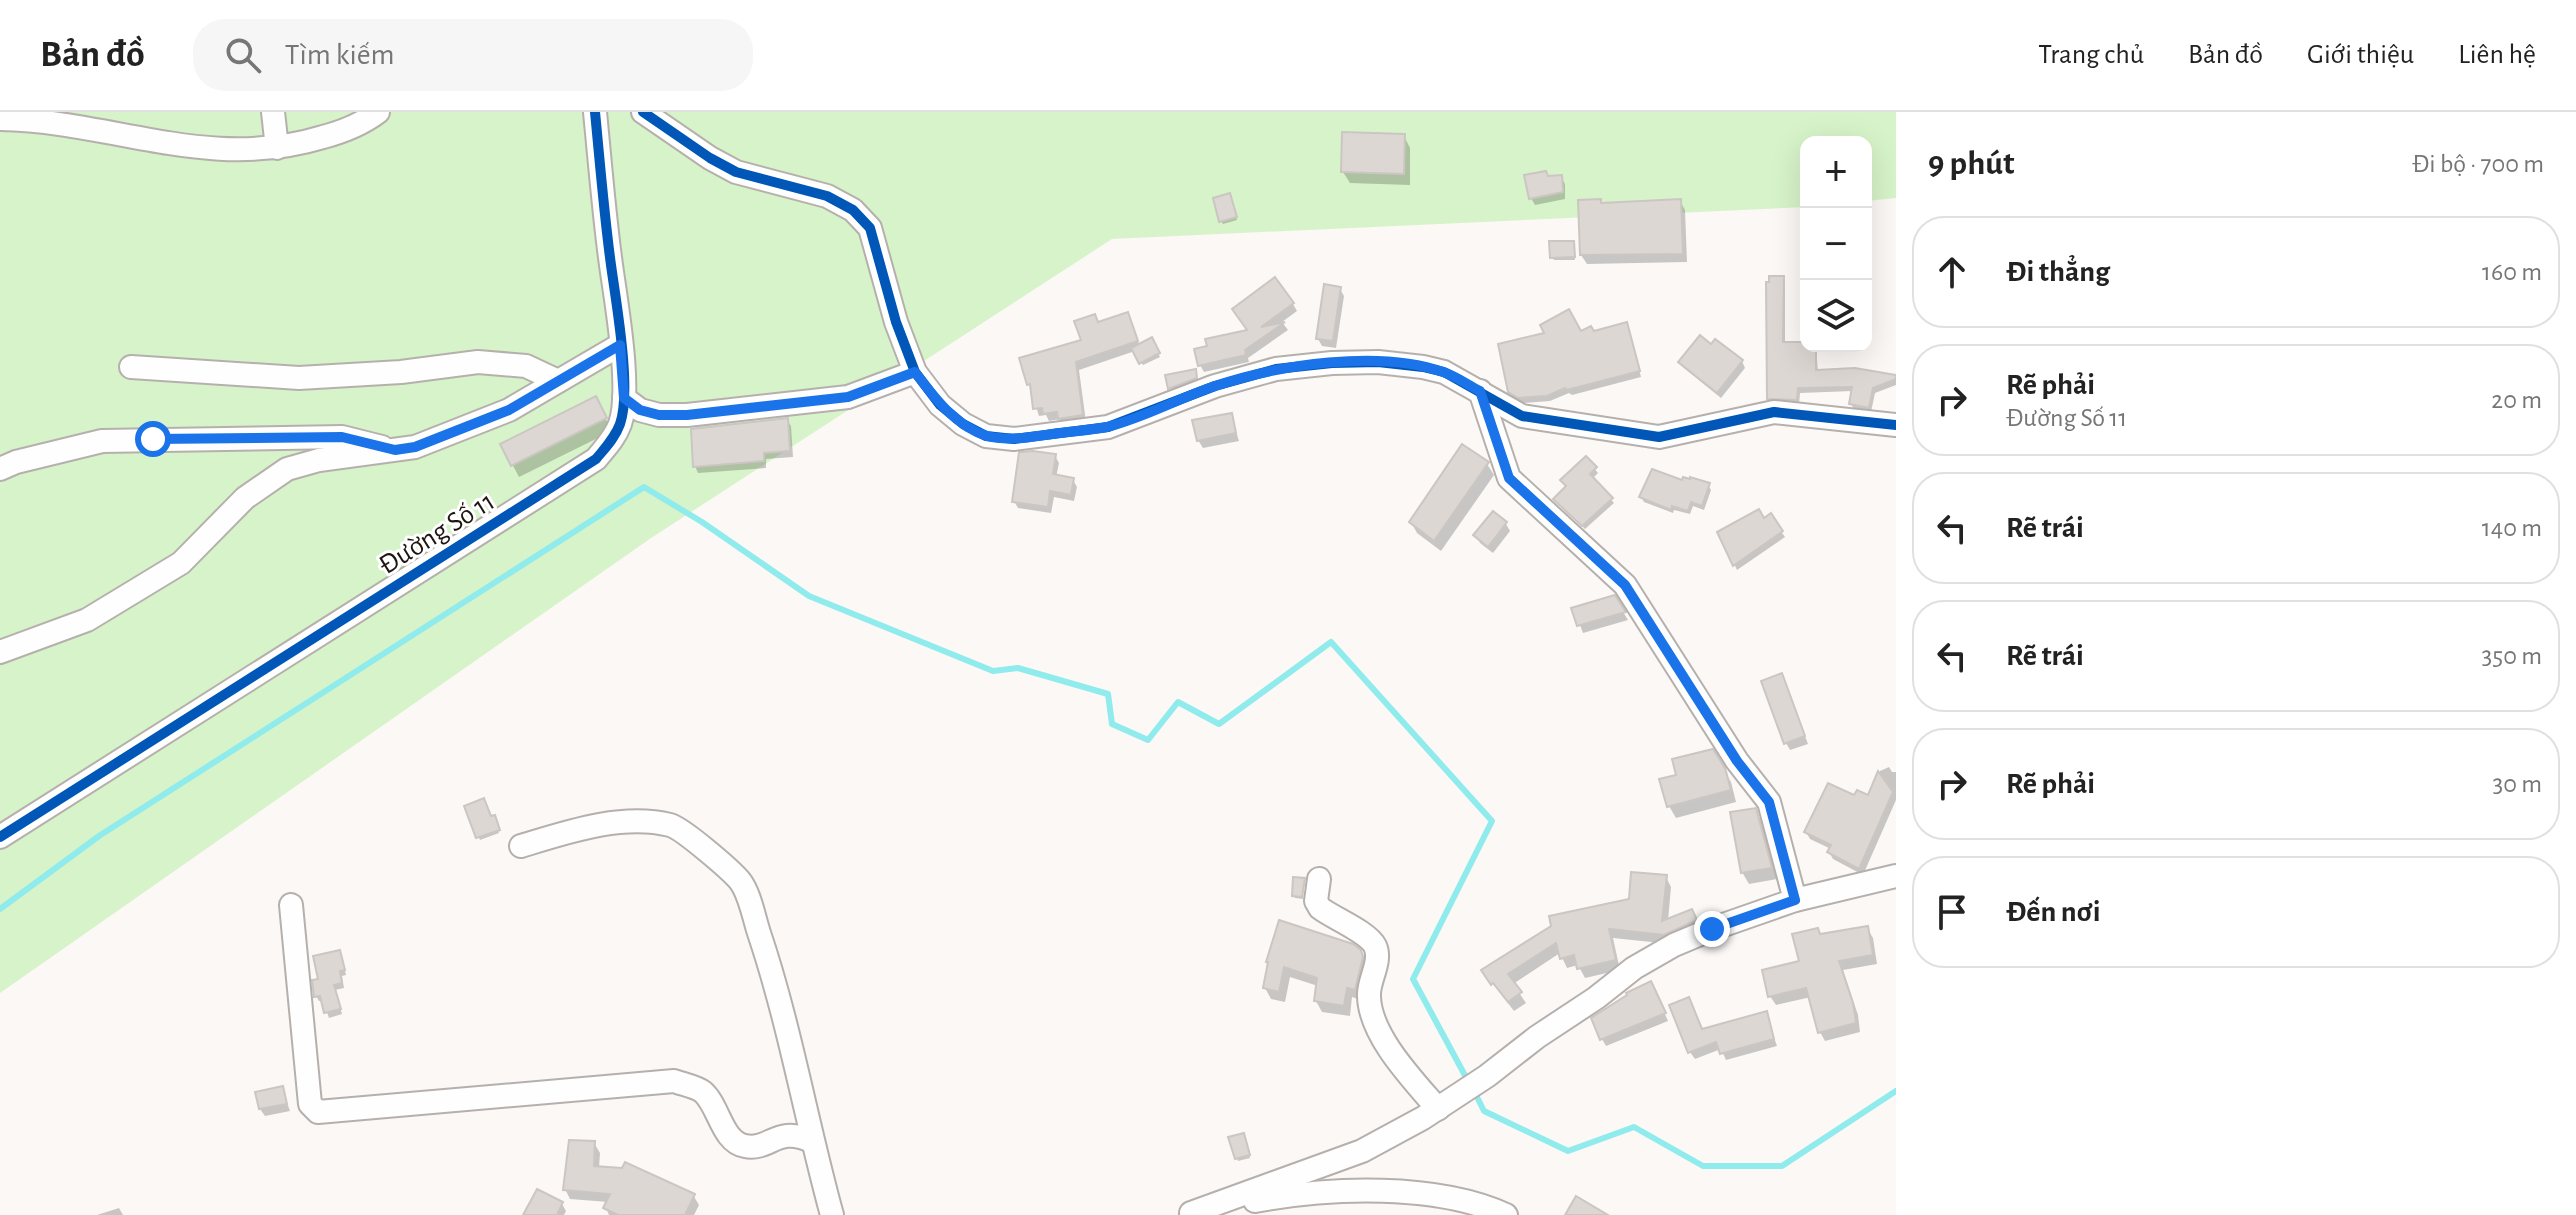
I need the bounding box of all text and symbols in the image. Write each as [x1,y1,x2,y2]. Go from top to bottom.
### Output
search box [193,19,753,91]
icon: search [221,33,265,77]
text: Bản đồ [40,36,145,74]
text: Tìm kiếm [285,40,395,70]
text: Trang chủ [2038,41,2144,69]
text: Bản đồ [2188,41,2263,69]
text: Giới thiệu [2307,41,2414,69]
text: Liên hệ [2458,41,2536,69]
map controls [1800,136,1872,352]
button: + [1800,136,1872,208]
text: 9 phút [1928,147,2015,181]
text: Đi bộ · 700 m [2412,151,2544,177]
button: − [1800,208,1872,280]
icon: ahead [1930,250,1974,294]
text: Đi thẳng [2006,257,2110,287]
text: 160 m [2482,259,2542,285]
button: layers [1800,280,1872,352]
text: Rẽ phải [2006,370,2095,400]
icon: right [1930,378,1974,422]
text: 20 m [2491,387,2542,413]
text: Đường Số 11 [2006,405,2127,431]
route start [135,421,171,457]
street label: Đường Số 11 [374,487,500,580]
icon: left [1930,506,1974,550]
text: Rẽ trái [2006,513,2084,543]
text: 140 m [2482,515,2542,541]
icon: left [1930,634,1974,678]
text: Rẽ trái [2006,641,2084,671]
text: 350 m [2482,643,2542,669]
icon: right [1930,762,1974,806]
text: Rẽ phải [2006,769,2095,799]
text: 30 m [2492,771,2542,797]
icon: arrive [1930,890,1974,934]
text: Đến nơi [2006,897,2100,927]
route end [1694,911,1730,947]

